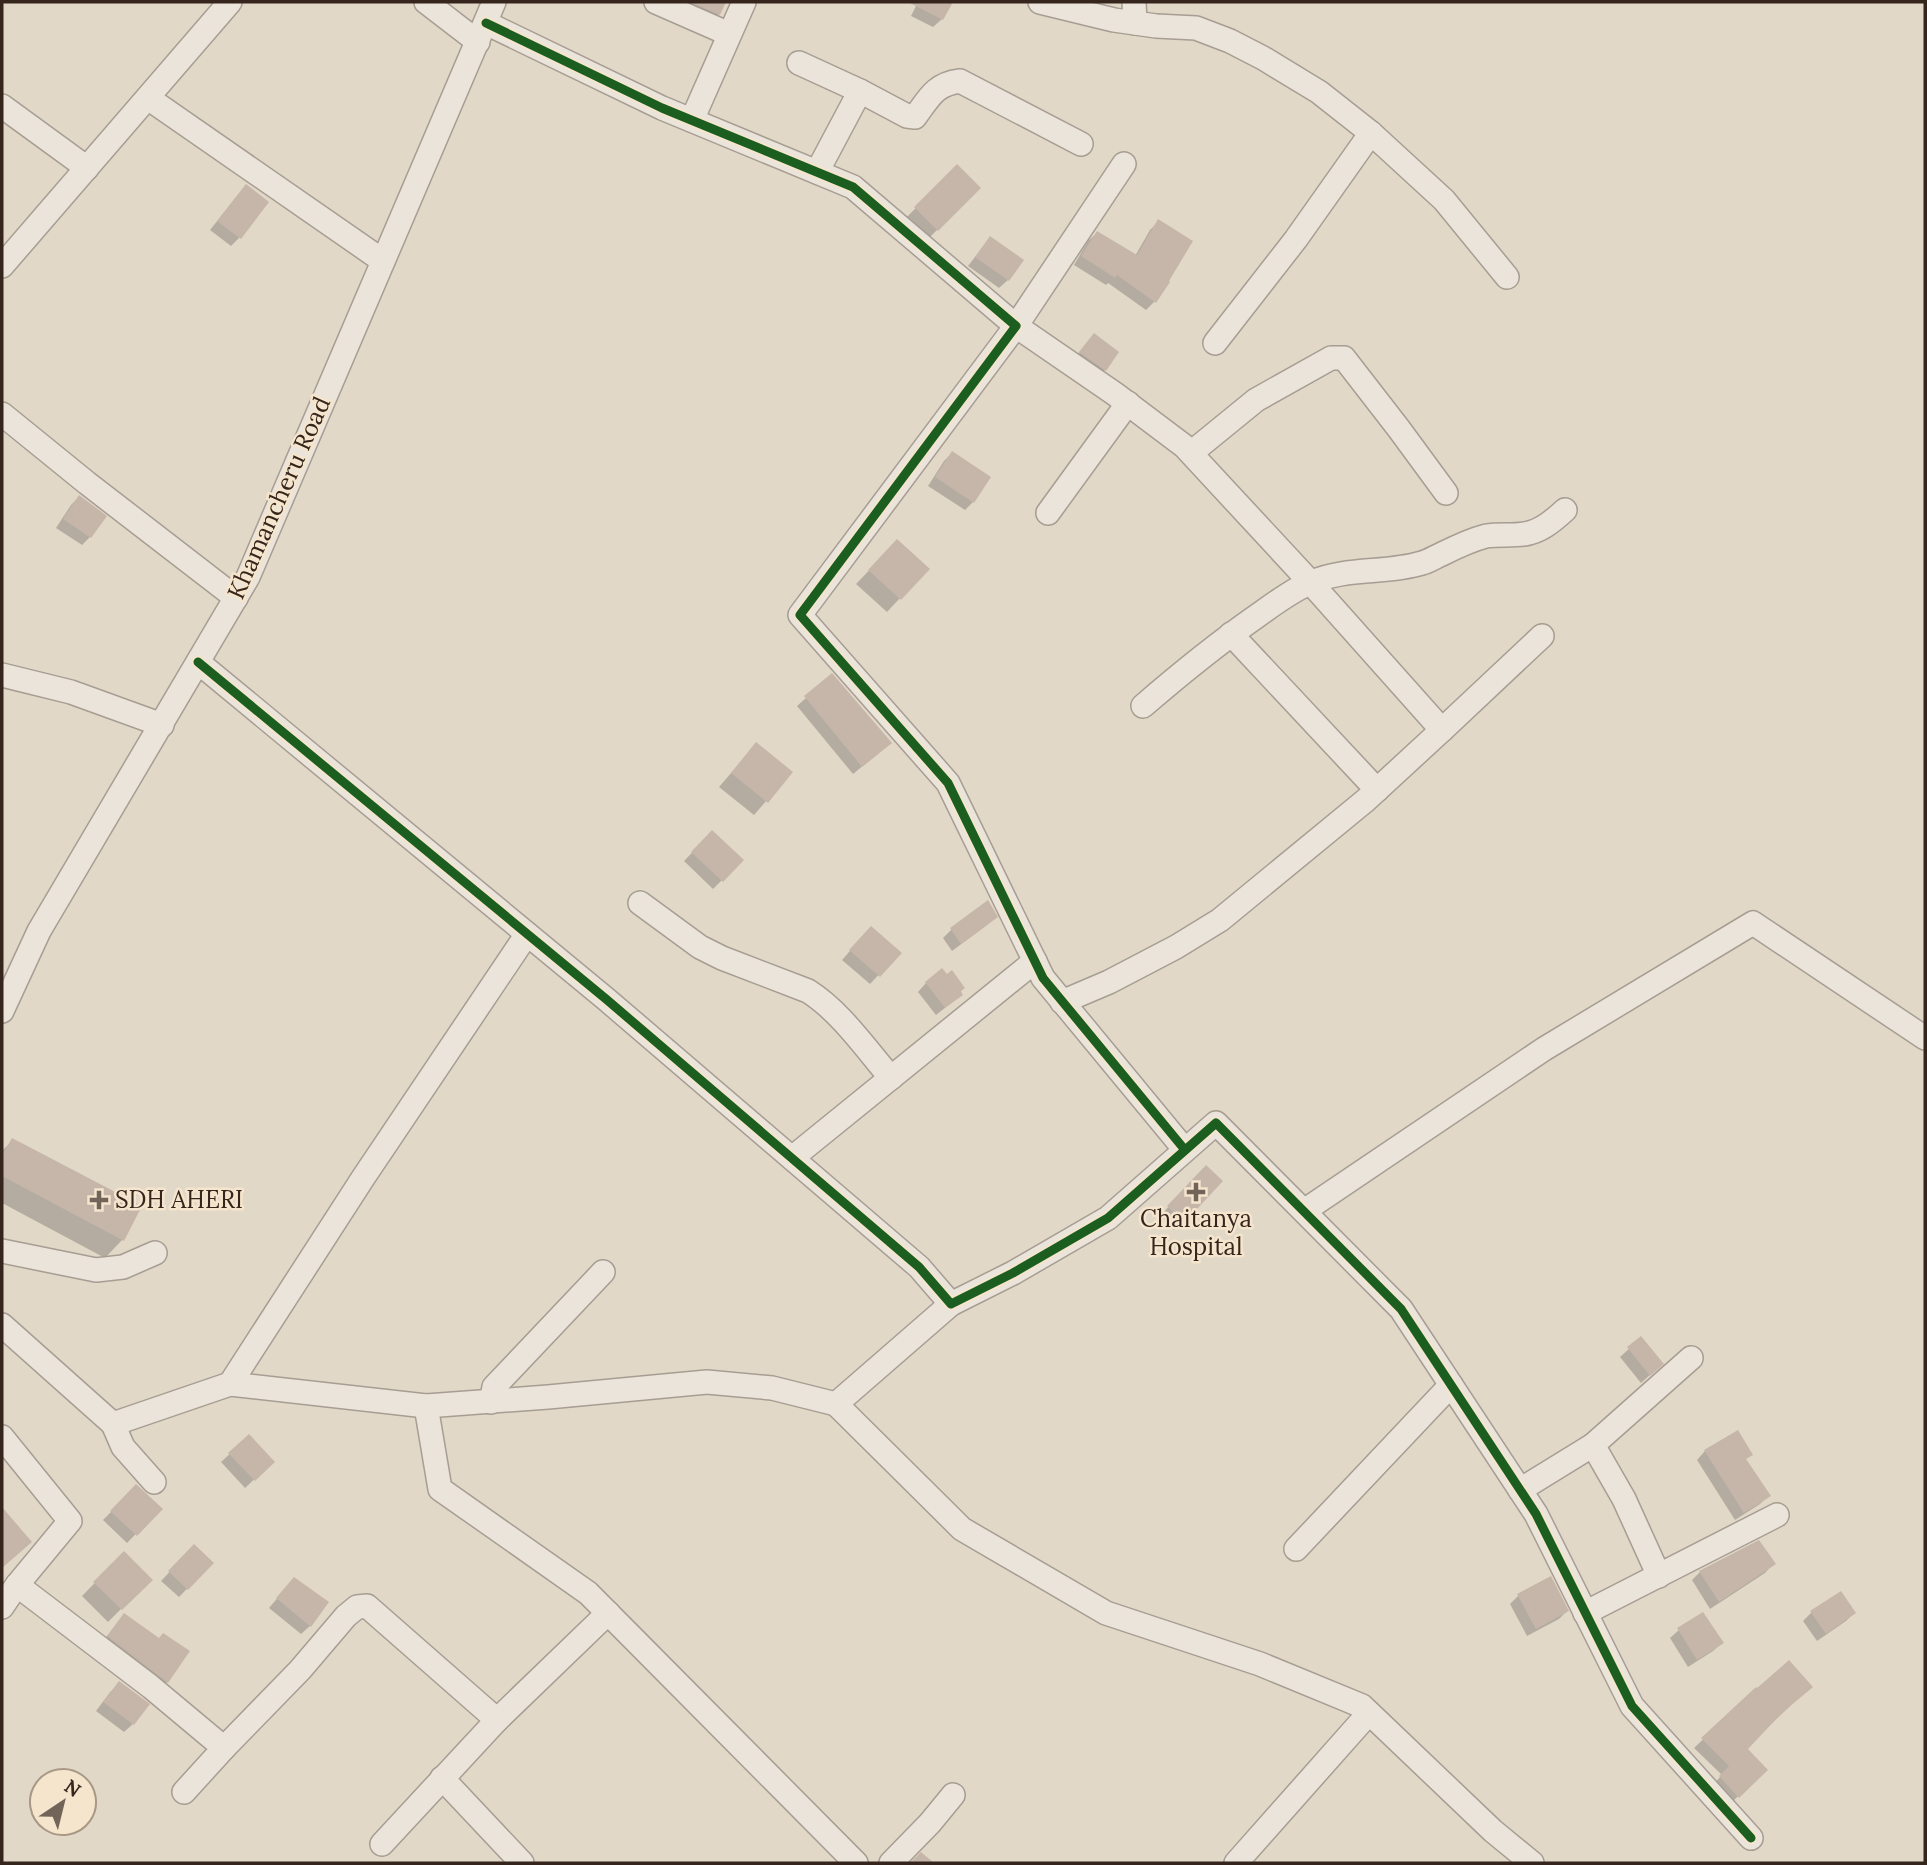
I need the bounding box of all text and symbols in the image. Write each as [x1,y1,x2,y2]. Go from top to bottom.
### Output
street label: Khamancheru Road [220,392,337,604]
marker: Chaitanya Hospital [1186,1182,1206,1202]
place label: SDH AHERI [115,1184,243,1215]
marker: SDH AHERI [89,1190,109,1210]
place label: Chaitanya Hospital [1140,1203,1252,1262]
north arrow [28,1767,98,1837]
text: N [60,1774,86,1802]

